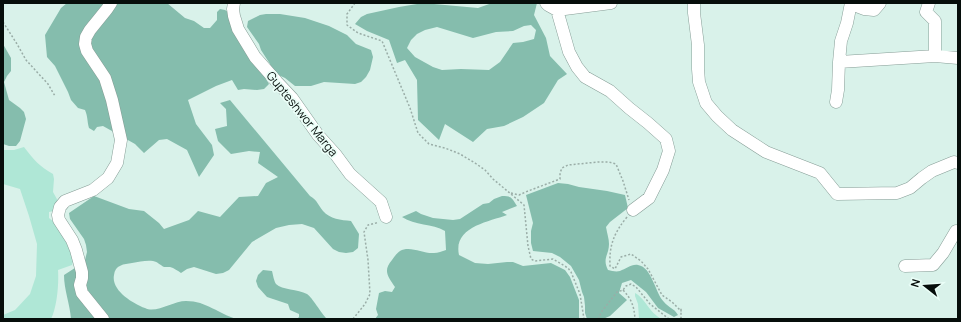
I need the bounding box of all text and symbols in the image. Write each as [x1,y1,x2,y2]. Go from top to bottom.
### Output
street label: Gupteshwor Marga [263,67,342,160]
north arrow [905,266,945,306]
text: N [907,277,923,289]

